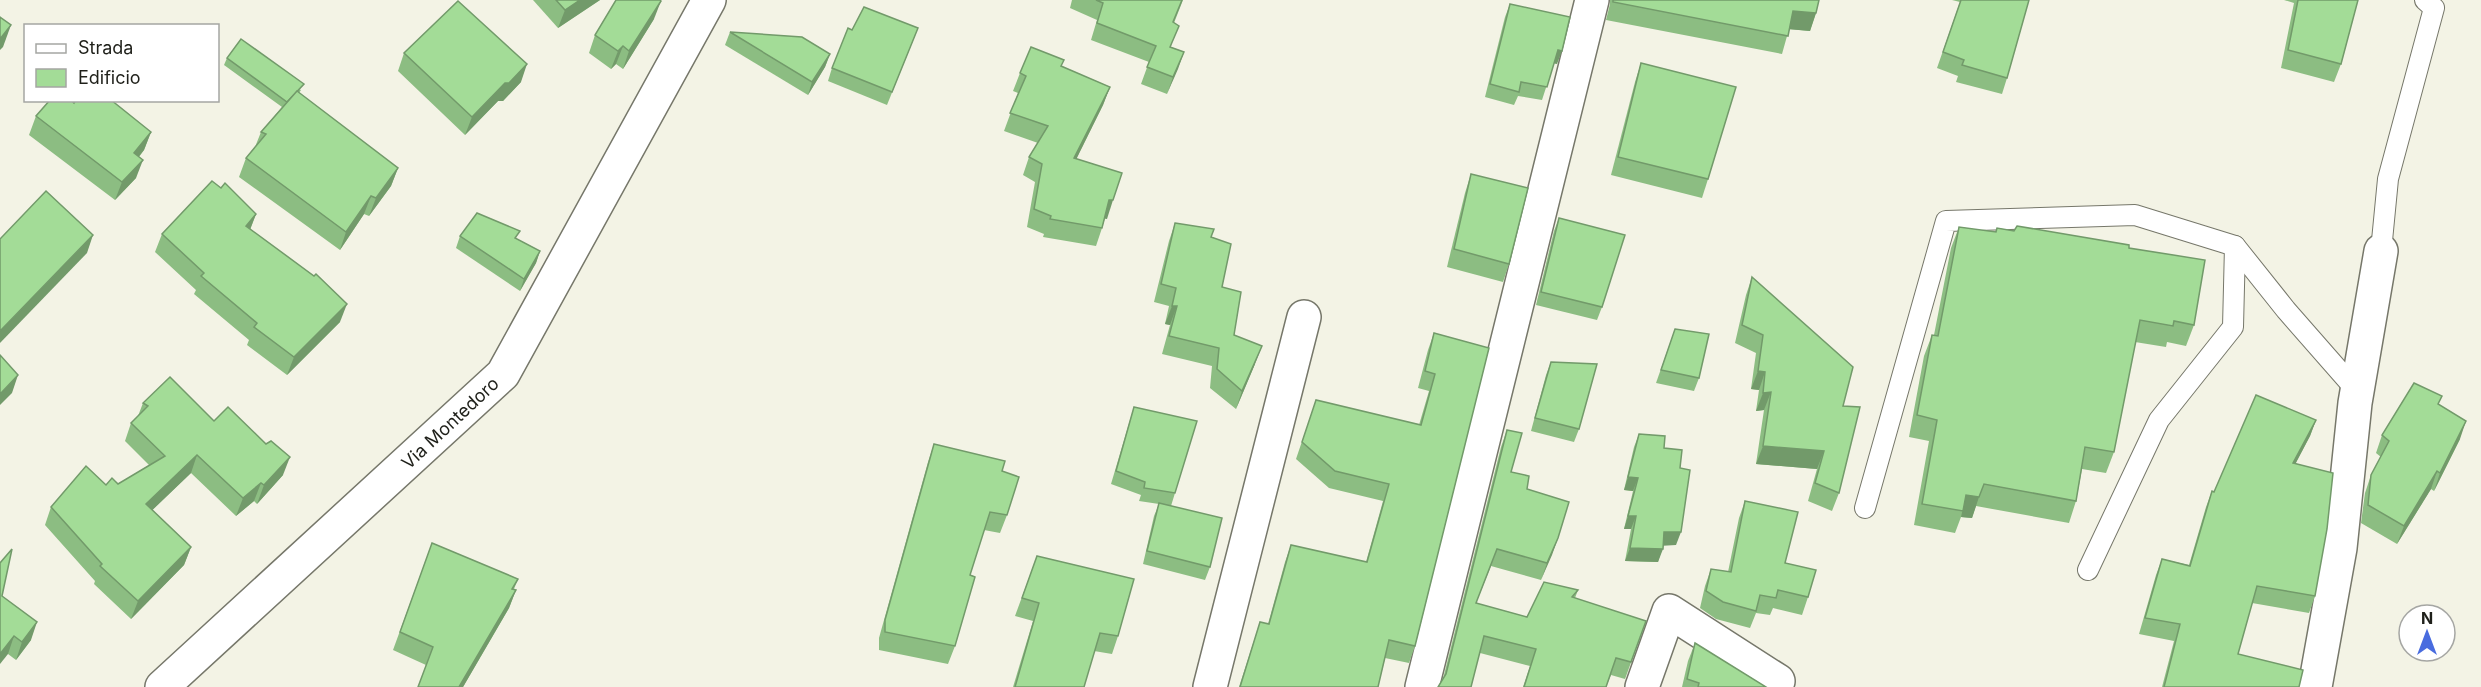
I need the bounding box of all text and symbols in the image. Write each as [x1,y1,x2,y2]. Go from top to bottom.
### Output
legend [24,24,219,102]
text: Strada [78,37,133,58]
text: Edificio [78,67,141,88]
street label: Via Montedoro [397,373,503,473]
north arrow [2397,603,2457,663]
text: N [2421,608,2433,628]

